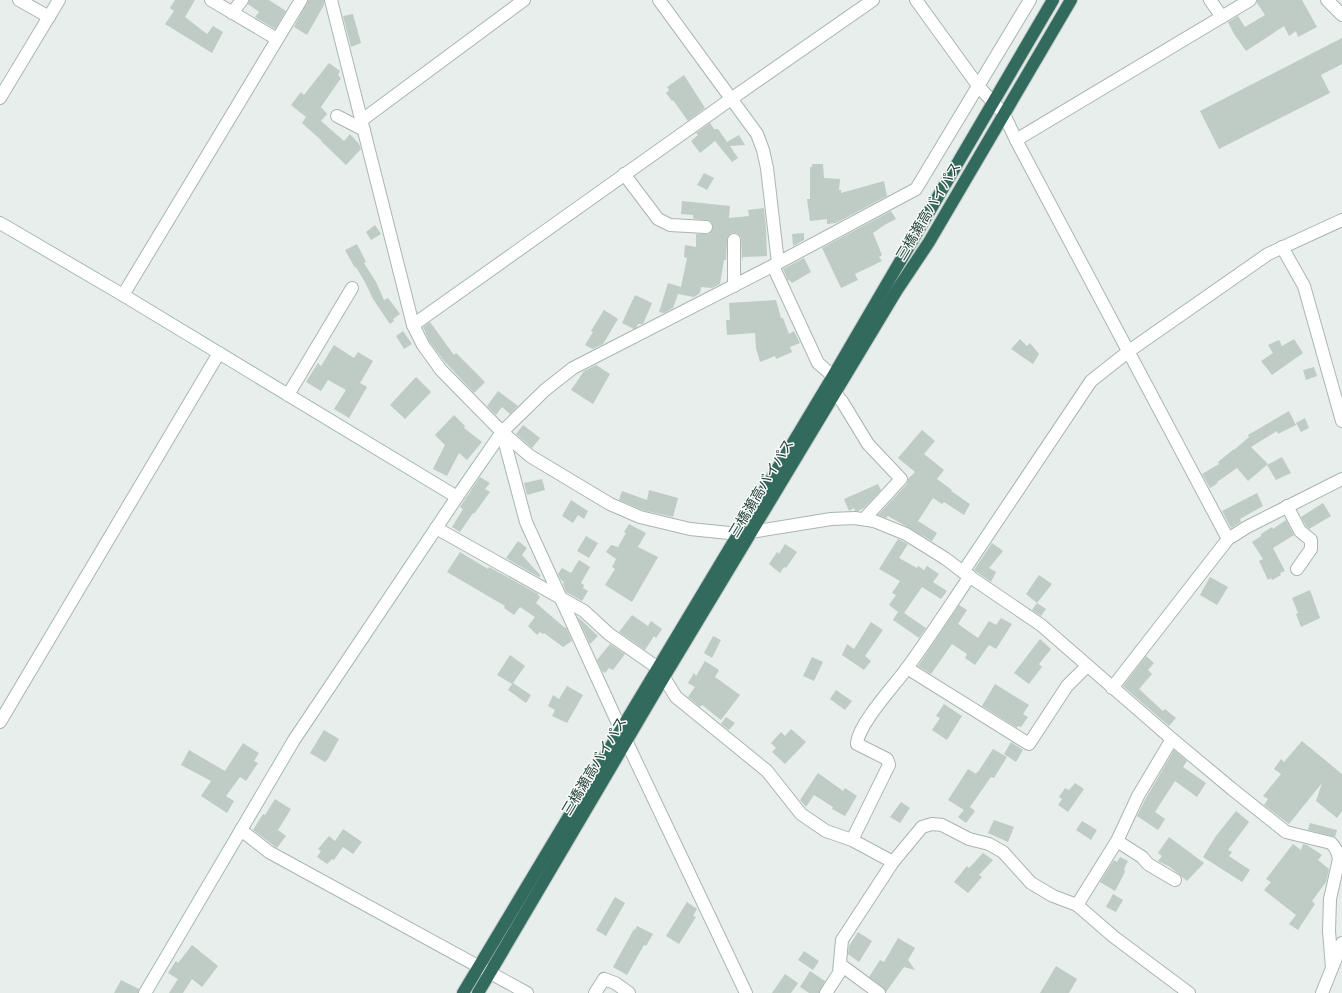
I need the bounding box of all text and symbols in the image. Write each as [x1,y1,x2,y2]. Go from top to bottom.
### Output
street label: 三橋瀬高バイパス [893,160,964,263]
street label: 三橋瀬高バイパス [726,437,797,540]
street label: 三橋瀬高バイパス [559,715,630,818]

